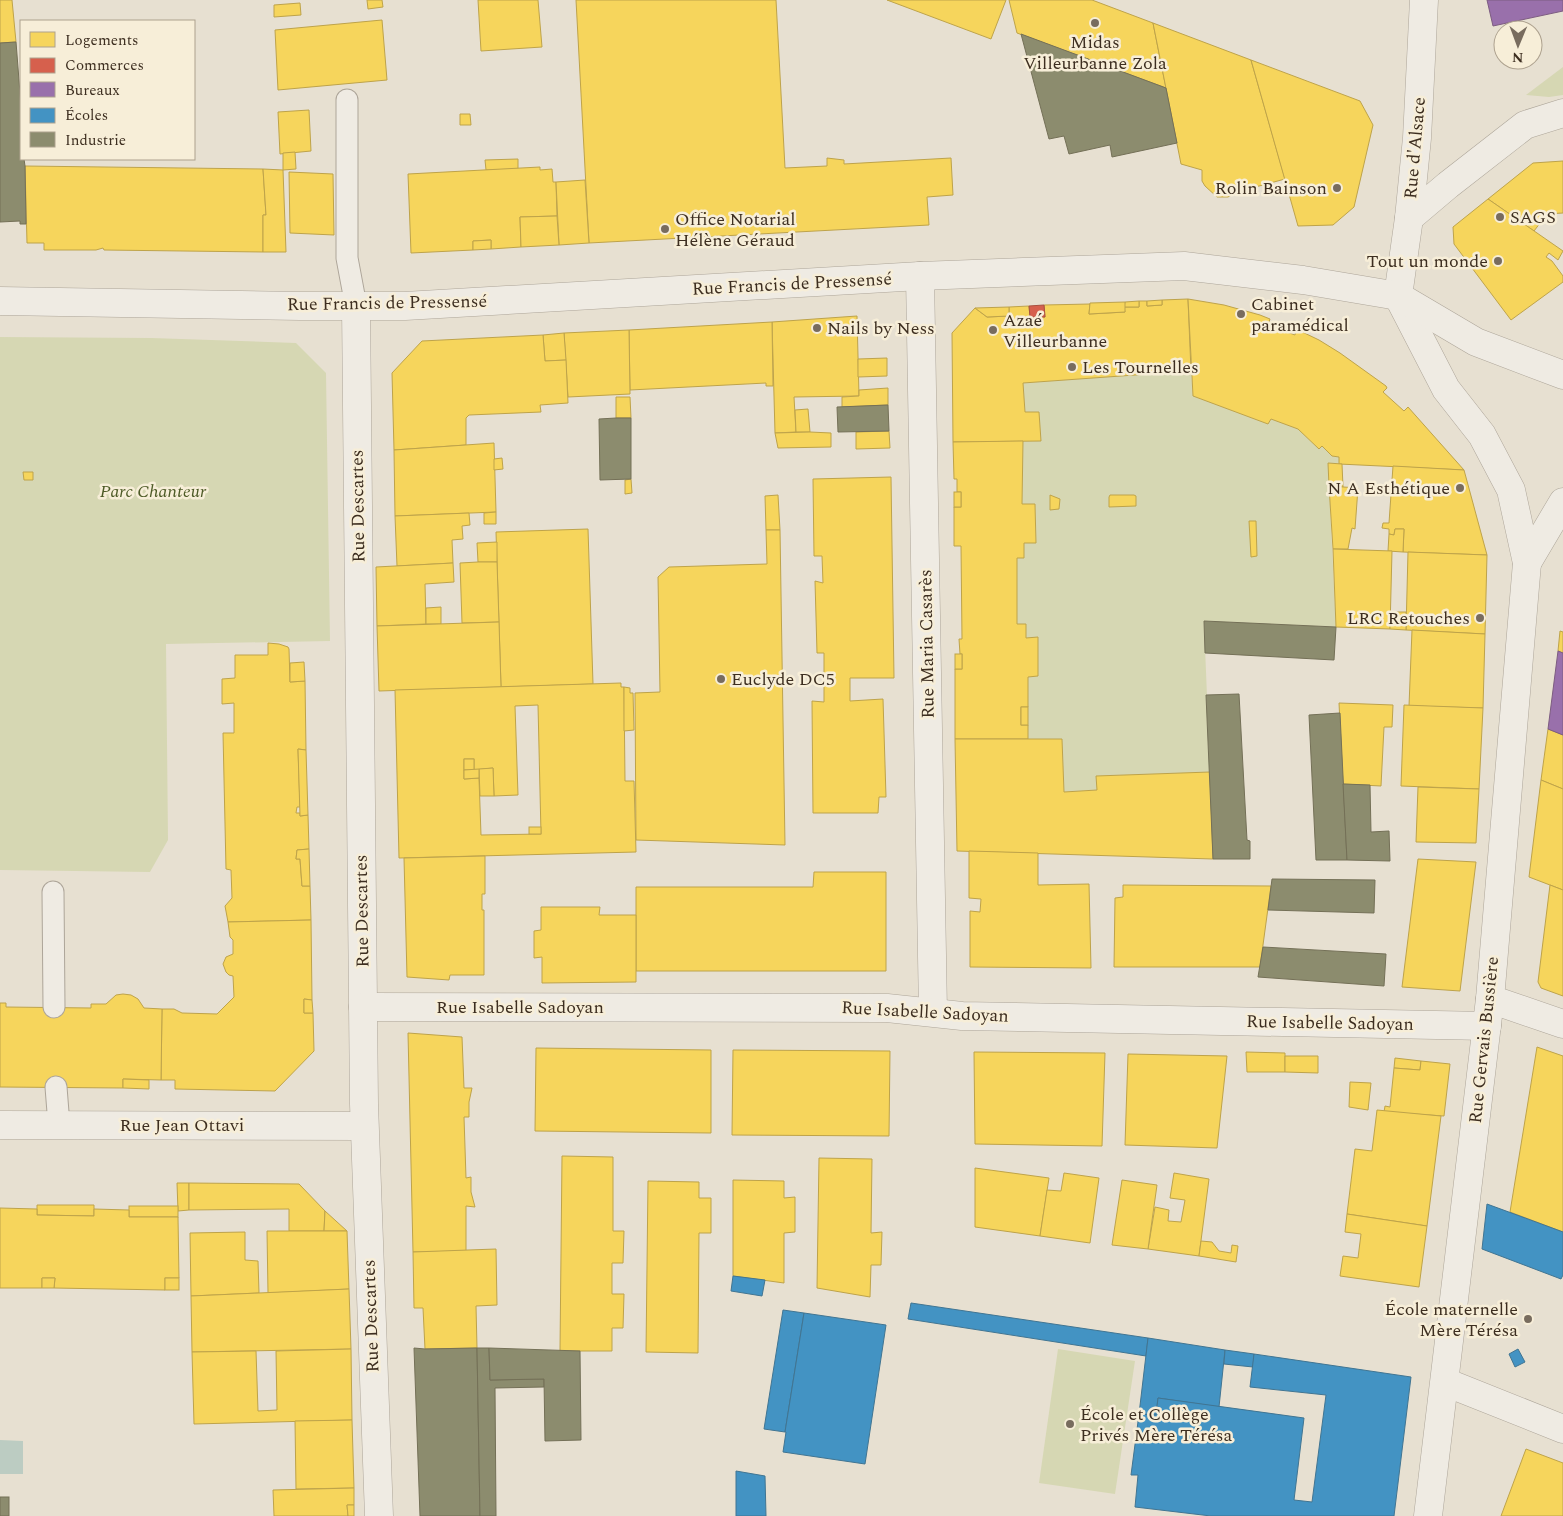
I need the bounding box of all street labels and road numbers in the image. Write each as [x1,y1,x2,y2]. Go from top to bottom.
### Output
street label: Rue d'Alsace [1397,96,1433,200]
street label: Rue Francis de Pressensé [691,265,893,303]
street label: Rue Francis de Pressensé [287,288,488,318]
street label: Rue Descartes [344,449,372,563]
street label: Rue Maria Casarès [912,569,942,719]
street label: Rue Descartes [348,854,376,968]
street label: Rue Gervais Bussière [1462,955,1506,1125]
street label: Rue Isabelle Sadoyan [436,994,604,1021]
street label: Rue Isabelle Sadoyan [840,994,1010,1030]
street label: Rue Isabelle Sadoyan [1246,1008,1414,1038]
street label: Rue Jean Ottavi [120,1112,244,1139]
street label: Rue Descartes [356,1259,386,1373]

